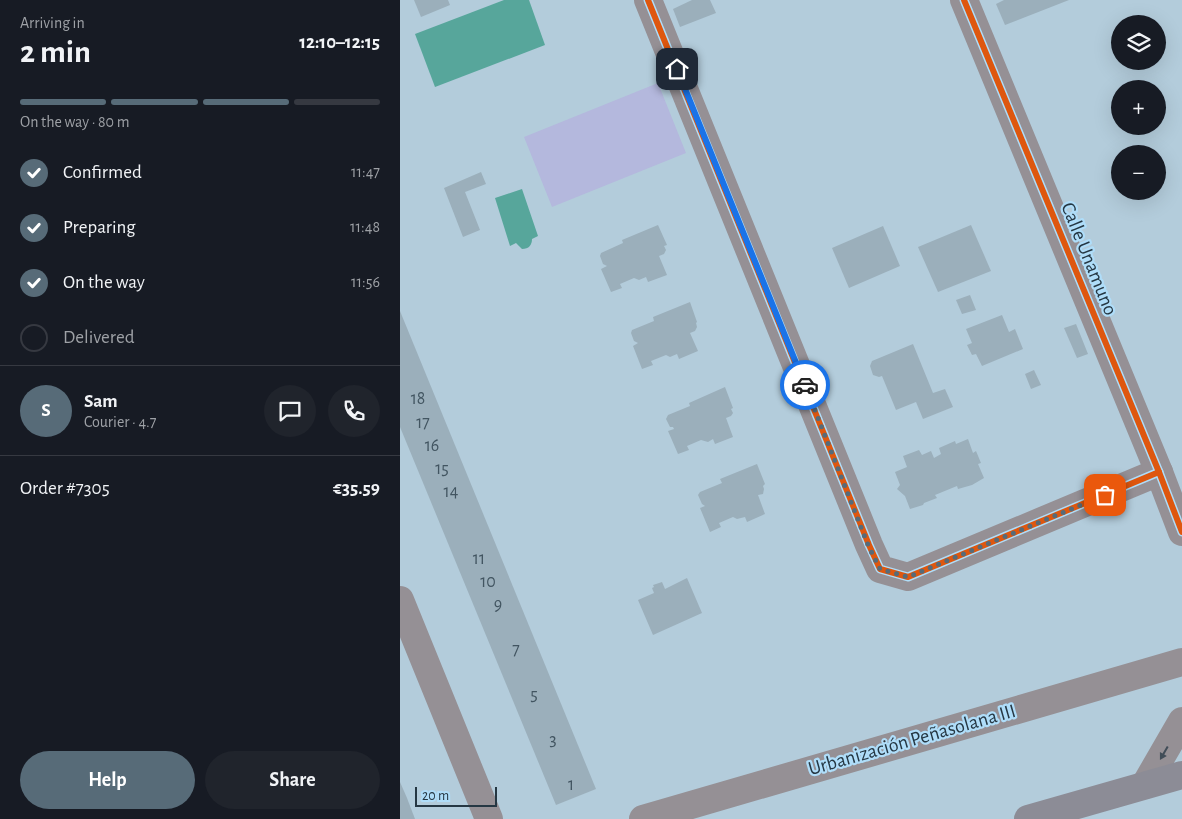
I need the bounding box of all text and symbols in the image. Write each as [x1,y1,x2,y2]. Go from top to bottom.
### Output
text: Arriving in [20,15,85,31]
map controls [1111,15,1166,200]
button: layers [1111,15,1166,70]
text: 12:10–12:15 [299,33,380,52]
text: 2 min [20,36,91,68]
pin [656,48,698,90]
icon: home [663,55,691,83]
button: + [1111,80,1166,135]
text: On the way · 80 m [20,114,129,130]
button: − [1111,145,1166,200]
icon: check [20,159,48,187]
text: Confirmed [63,163,142,182]
text: 11:47 [351,164,380,180]
street label: Calle Unamuno [1057,200,1121,318]
icon: check [20,214,48,242]
text: Preparing [63,218,136,237]
text: 11:48 [350,219,380,235]
icon: check [20,269,48,297]
text: On the way [63,273,145,292]
text: 11:56 [351,274,380,290]
text: Delivered [63,328,135,347]
courier [780,360,830,410]
icon: car [791,371,819,399]
button: chat [264,385,316,437]
button: phone [328,385,380,437]
house number: 18 [411,390,425,408]
text: Sam [84,392,118,411]
text: S [41,401,51,420]
text: Courier · 4.7 [84,414,156,430]
house number: 17 [416,414,430,432]
house number: 16 [425,437,439,455]
house number: 15 [435,460,449,478]
pin [1084,474,1126,516]
text: Order #7305 [20,479,110,498]
text: €35.59 [333,479,380,498]
icon: bag [1091,481,1119,509]
house number: 14 [444,483,459,501]
house number: 11 [473,550,485,568]
house number: 10 [480,573,496,591]
house number: 9 [494,596,502,614]
house number: 7 [512,641,520,659]
house number: 5 [530,686,538,704]
street label: Urbanización Peñasolana III [806,701,1018,779]
house number: 3 [549,731,557,749]
one-way arrow [1159,746,1168,759]
button: Help [20,751,195,809]
button: Share [205,751,380,809]
house number: 1 [568,776,574,794]
scale bar [415,784,498,807]
text: 20 m [422,789,449,803]

